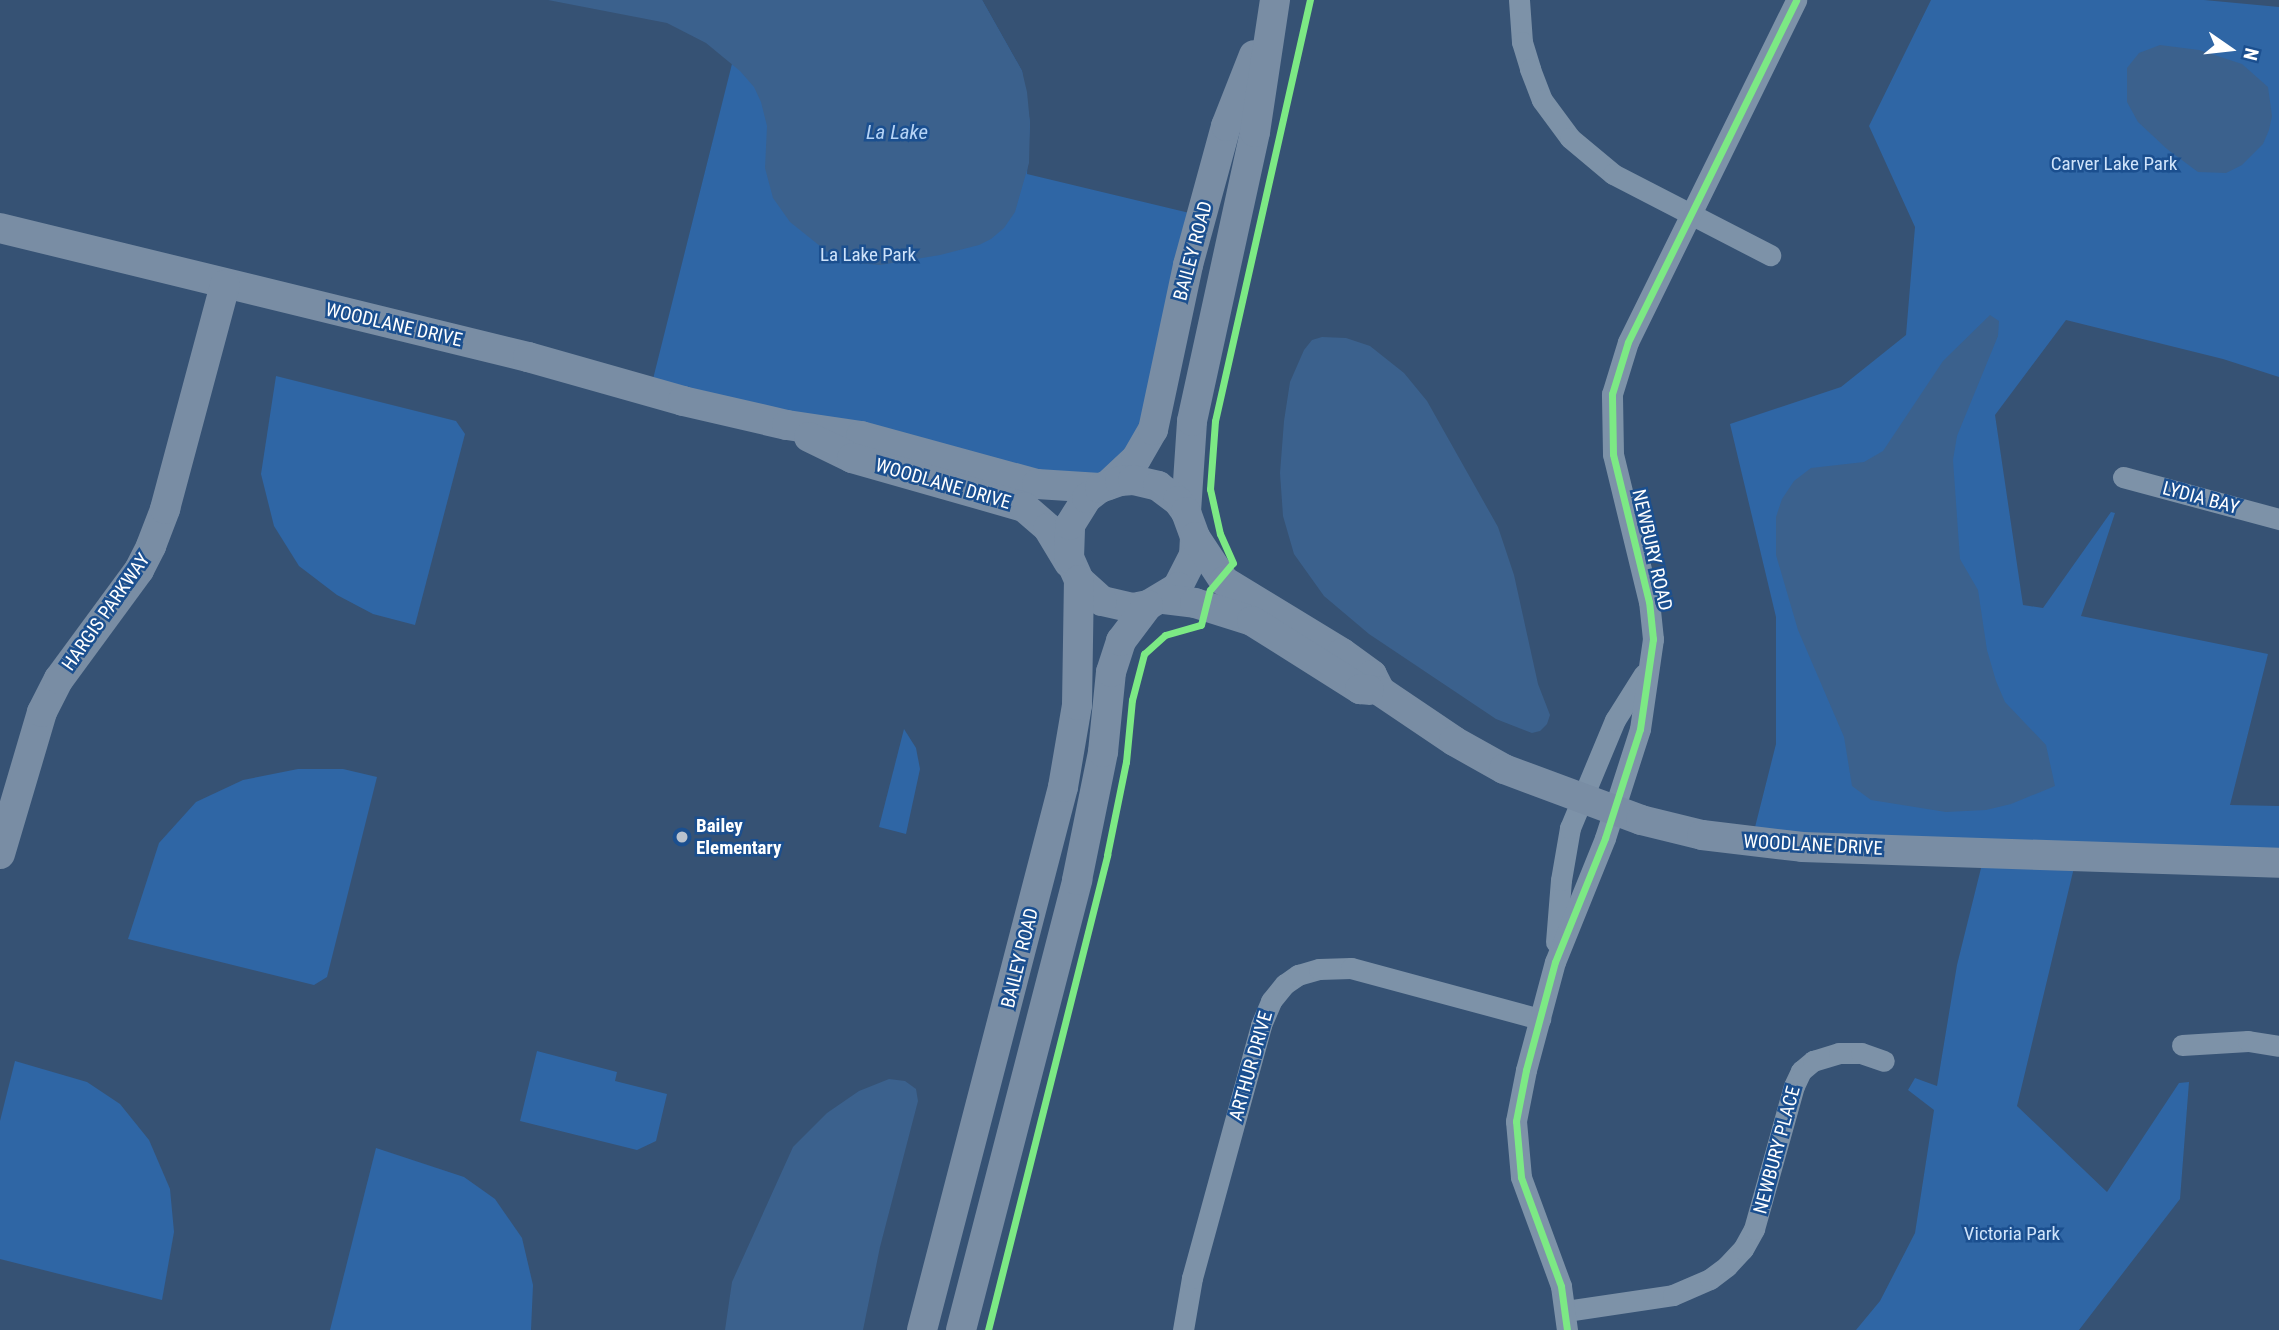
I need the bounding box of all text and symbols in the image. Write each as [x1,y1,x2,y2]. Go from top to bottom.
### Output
north arrow [2195,14,2265,84]
text: N [2238,46,2263,63]
water label: La Lake [866,119,928,145]
park label: Carver Lake Park [2051,153,2177,175]
street label: BAILEY ROAD [1169,199,1217,303]
park label: La Lake Park [820,244,916,266]
street label: WOODLANE DRIVE [323,298,465,352]
street label: WOODLANE DRIVE [873,454,1013,514]
street label: LYDIA BAY [2160,477,2242,519]
street label: NEWBURY ROAD [1627,487,1677,613]
street label: HARGIS PARKWAY [57,549,155,675]
place label: Bailey Elementary [696,815,781,859]
marker: Bailey Elementary [674,829,690,845]
street label: WOODLANE DRIVE [1743,830,1883,860]
street label: BAILEY ROAD [997,906,1043,1010]
street label: ARTHUR DRIVE [1224,1009,1278,1123]
street label: NEWBURY PLACE [1749,1084,1805,1216]
park label: Victoria Park [1964,1223,2060,1245]

